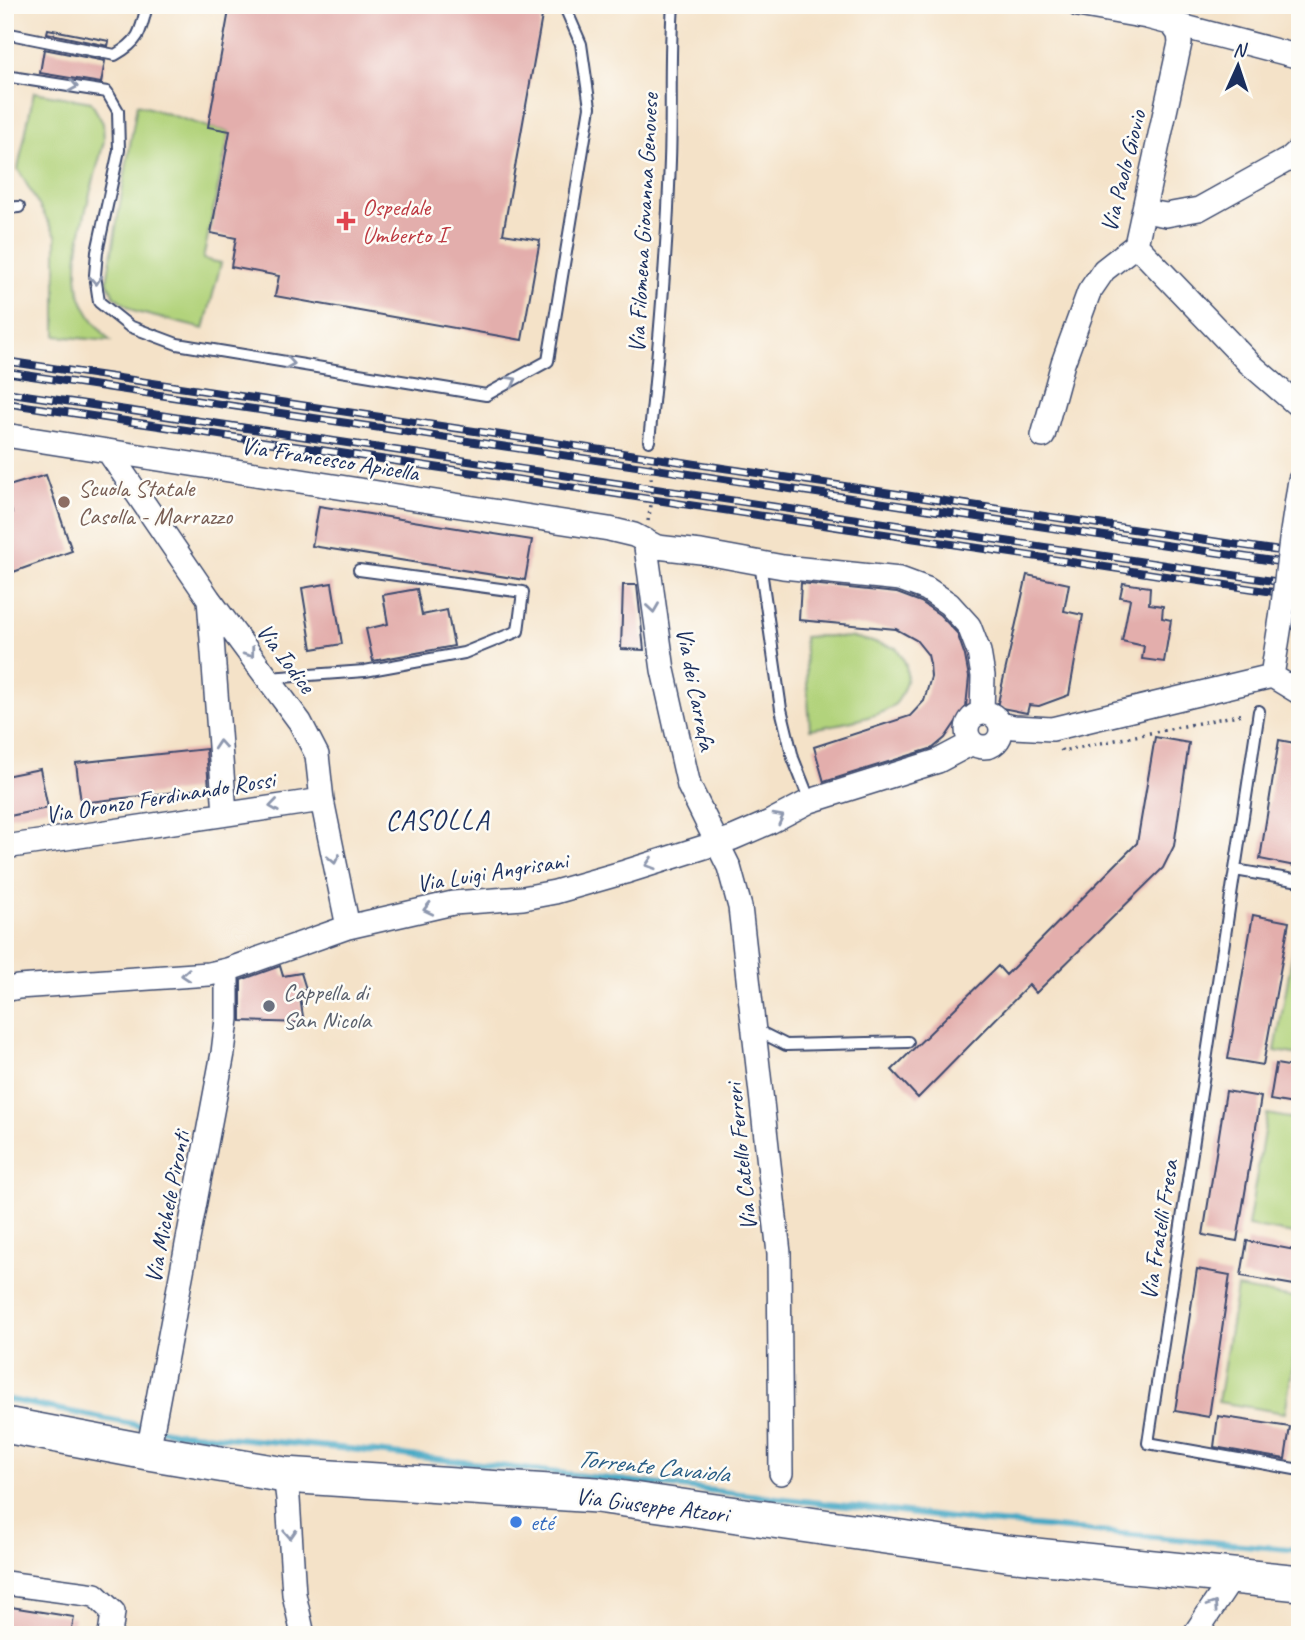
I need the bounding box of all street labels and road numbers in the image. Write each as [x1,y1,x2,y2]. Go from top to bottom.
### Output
street label: Via Filomena Giovanna Genovese [621,90,665,354]
street label: Via Paolo Giovio [1093,106,1153,235]
street label: Via Francesco Apicella [239,430,422,488]
street label: Via Iodice [250,617,323,701]
street label: Via dei Carrafa [669,625,723,754]
street label: Via Oronzo Ferdinando Rossi [43,764,279,830]
street label: Via Luigi Angrisani [414,845,572,899]
street label: Via Catello Ferreri [718,1079,764,1232]
street label: Via Michele Pironti [138,1126,197,1286]
street label: Via Fratelli Fresa [1133,1156,1185,1302]
street label: Via Giuseppe Atzori [574,1481,733,1530]

